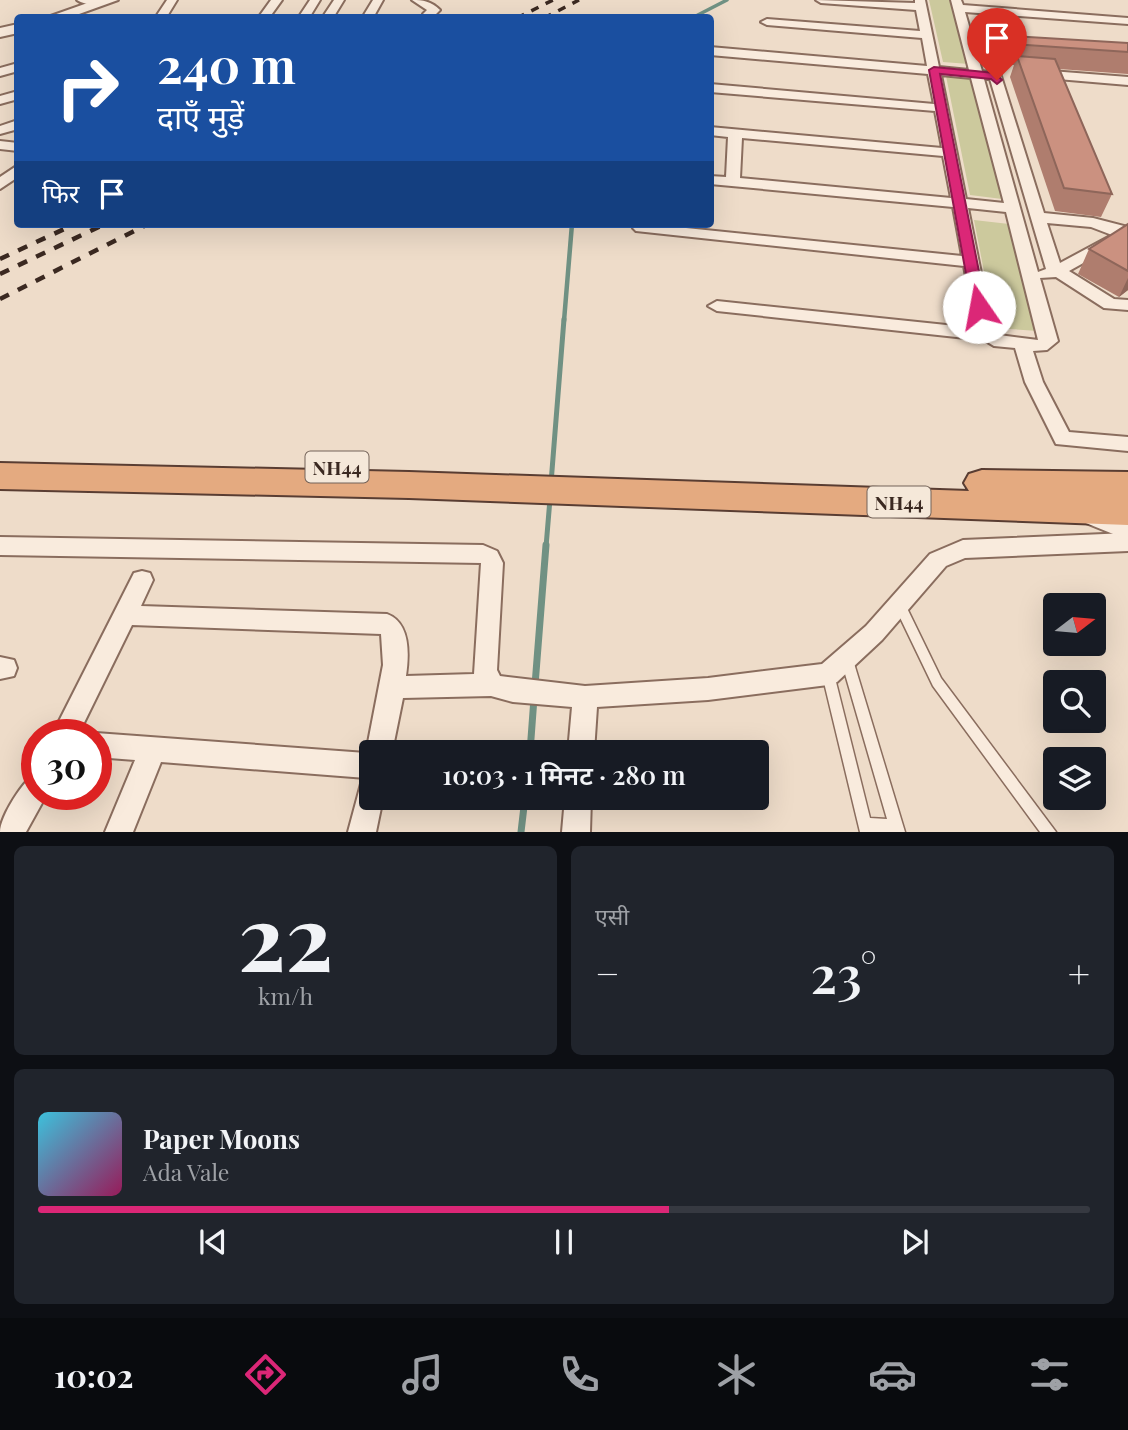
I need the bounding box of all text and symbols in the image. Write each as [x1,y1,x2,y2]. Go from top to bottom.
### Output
pin [967,8,1027,80]
icon: arrive [978,19,1016,57]
text: 240 m [157,31,296,96]
icon: right [42,42,133,133]
text: दाएँ मुड़ें [157,94,244,137]
text: फिर [42,175,79,210]
icon: arrive [93,175,131,213]
position arrow [942,270,1016,344]
road number: NH44 [306,452,368,482]
road number: NH44 [867,486,930,517]
north arrow [1043,593,1106,656]
map controls [1043,593,1106,810]
button: search [1043,670,1106,733]
speed limit sign: 30 [21,719,112,810]
button: layers [1043,747,1106,810]
text: 10:03 · 1 मिनट · 280 m [442,757,686,792]
text: 22 [238,874,333,995]
text: एसी [595,900,629,931]
text: 23° [811,938,877,1007]
text: − [595,947,620,998]
text: + [1068,947,1090,998]
text: km/h [258,980,313,1011]
text: Paper Moons [143,1121,300,1156]
text: Ada Vale [143,1156,230,1187]
icon: previous [194,1223,232,1261]
icon: pause [545,1223,583,1261]
icon: next [896,1223,934,1261]
icon: directions [241,1350,290,1399]
icon: music [398,1350,447,1399]
icon: phone [555,1350,604,1399]
icon: climate [712,1350,761,1399]
icon: car [868,1350,917,1399]
icon: filters [1025,1350,1074,1399]
text: 10:02 [54,1353,133,1396]

